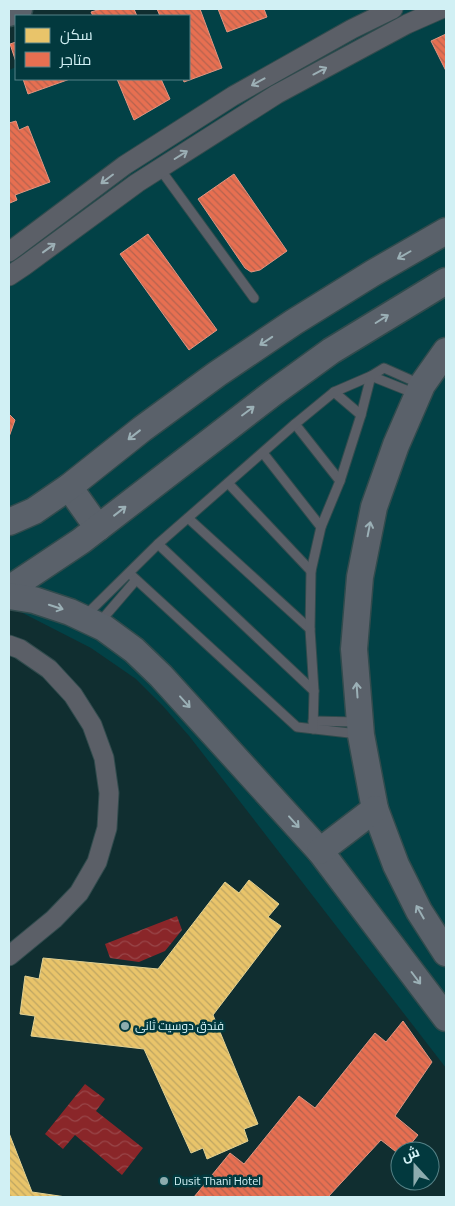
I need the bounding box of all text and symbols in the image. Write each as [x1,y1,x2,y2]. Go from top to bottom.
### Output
legend [15,15,190,80]
text: سكن [60,23,93,46]
text: متاجر [59,48,91,71]
one-way arrow [313,66,328,76]
one-way arrow [251,78,266,87]
one-way arrow [174,150,188,160]
one-way arrow [100,174,114,184]
one-way arrow [42,243,55,254]
one-way arrow [396,250,411,260]
one-way arrow [375,314,389,324]
one-way arrow [259,336,273,346]
one-way arrow [241,406,255,416]
one-way arrow [128,430,141,441]
one-way arrow [113,505,126,516]
one-way arrow [365,522,375,538]
one-way arrow [48,603,63,612]
one-way arrow [353,683,362,699]
one-way arrow [179,696,191,709]
one-way arrow [288,816,300,829]
one-way arrow [415,904,425,919]
one-way arrow [411,971,421,985]
place label: فندق دوسيت ثانى [135,1016,224,1035]
marker: فندق دوسيت ثانى [119,1020,131,1032]
text: ش [398,1140,422,1166]
north arrow [390,1141,440,1191]
place label: Dusit Thani Hotel [174,1171,261,1190]
marker: Dusit Thani Hotel [158,1175,170,1187]

